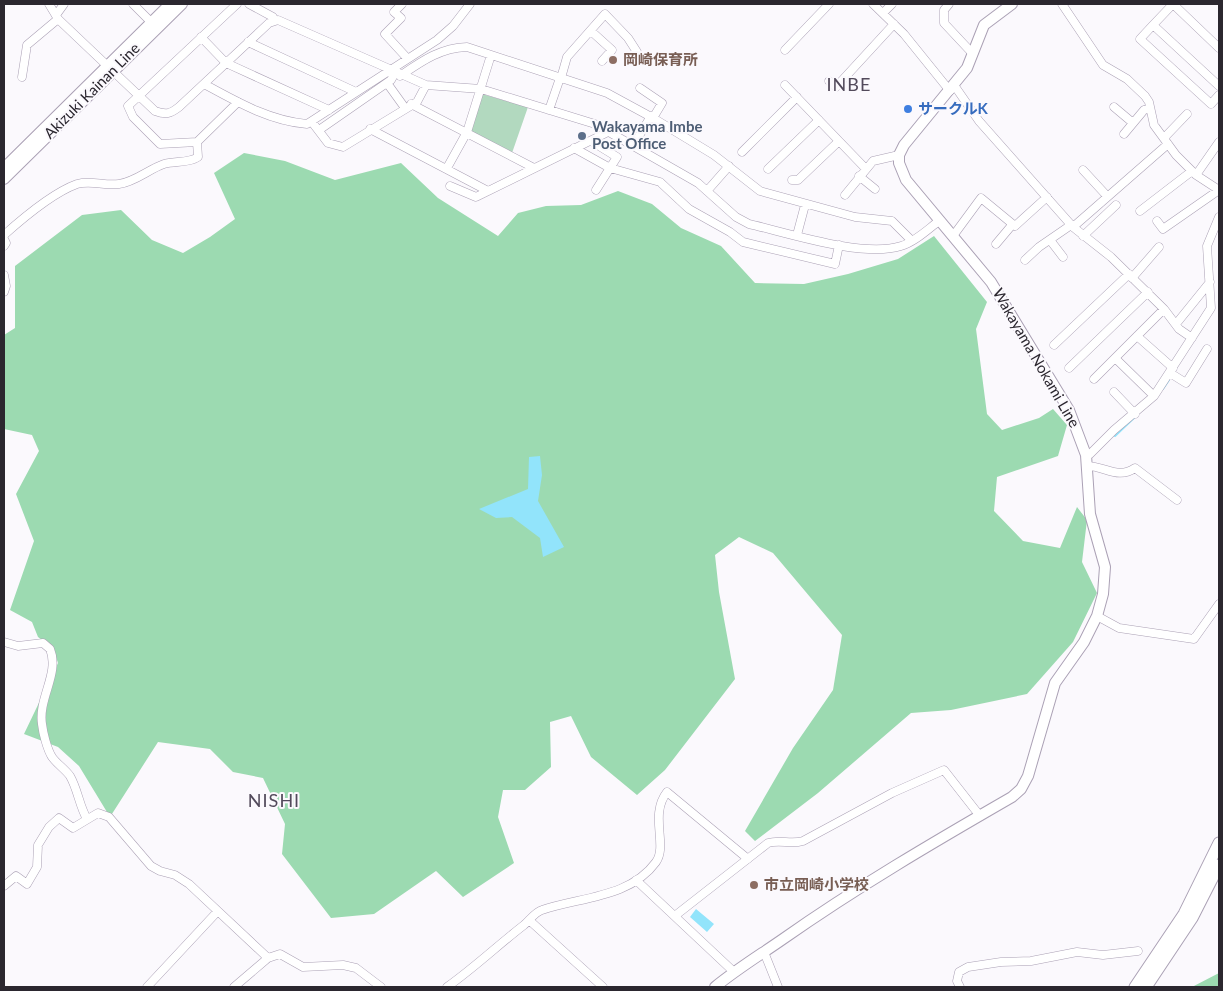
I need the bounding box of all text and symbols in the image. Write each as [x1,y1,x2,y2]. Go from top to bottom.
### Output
street label: Akizuki Kainan Line [40,39,143,142]
place label: 岡崎保育所 [623,50,698,68]
marker: 岡崎保育所 [607,54,619,66]
district label: INBE [827,73,871,95]
place label: サークルK [918,99,989,117]
marker: サークルK [902,103,914,115]
place label: Wakayama Imbe Post Office [592,117,702,152]
marker: Wakayama Imbe Post Office [576,130,588,142]
street label: Wakayama Nokami Line [990,285,1084,430]
district label: NISHI [248,789,300,811]
place label: 市立岡崎小学校 [764,875,869,893]
marker: 市立岡崎小学校 [748,879,760,891]

